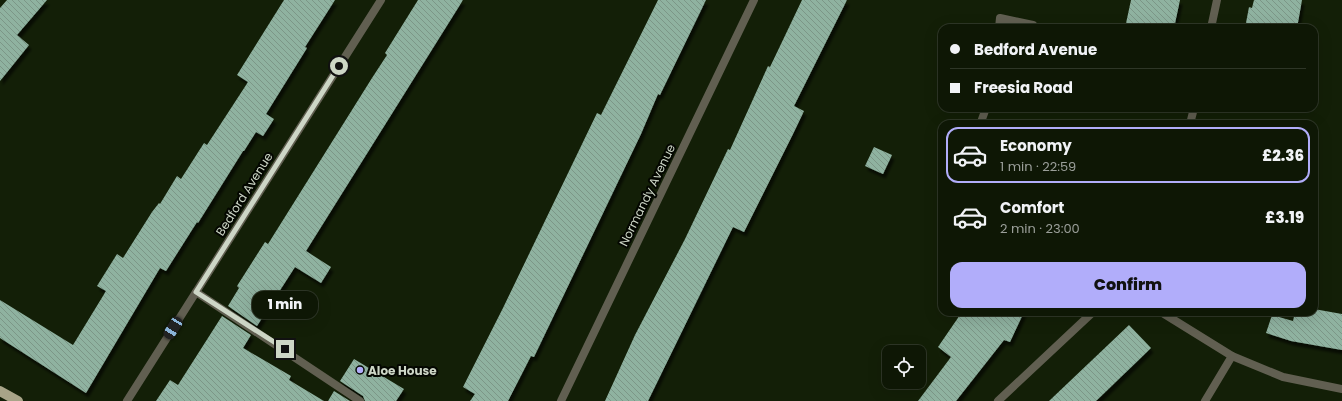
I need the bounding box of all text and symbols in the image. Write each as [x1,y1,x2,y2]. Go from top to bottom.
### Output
text: Bedford Avenue [974,39,1097,60]
route start [330,57,348,75]
text: Freesia Road [974,77,1073,98]
text: Economy [1000,135,1072,156]
icon: car [952,137,988,173]
street label: Normandy Avenue [615,141,679,249]
text: £2.36 [1262,145,1304,166]
street label: Bedford Avenue [212,149,276,239]
text: 1 min · 22:59 [1000,157,1076,176]
text: Comfort [1000,197,1064,218]
icon: car [952,199,988,235]
text: £3.19 [1265,207,1304,228]
text: 2 min · 23:00 [1000,219,1080,238]
button: Confirm [950,262,1306,308]
callout: 1 min [252,291,318,319]
text: 1 min [268,295,302,314]
car [162,315,184,341]
route end [276,340,294,358]
map controls [882,345,926,389]
button: locate [882,345,926,389]
place label: Aloe House [368,362,437,379]
marker: Aloe House [355,365,365,375]

